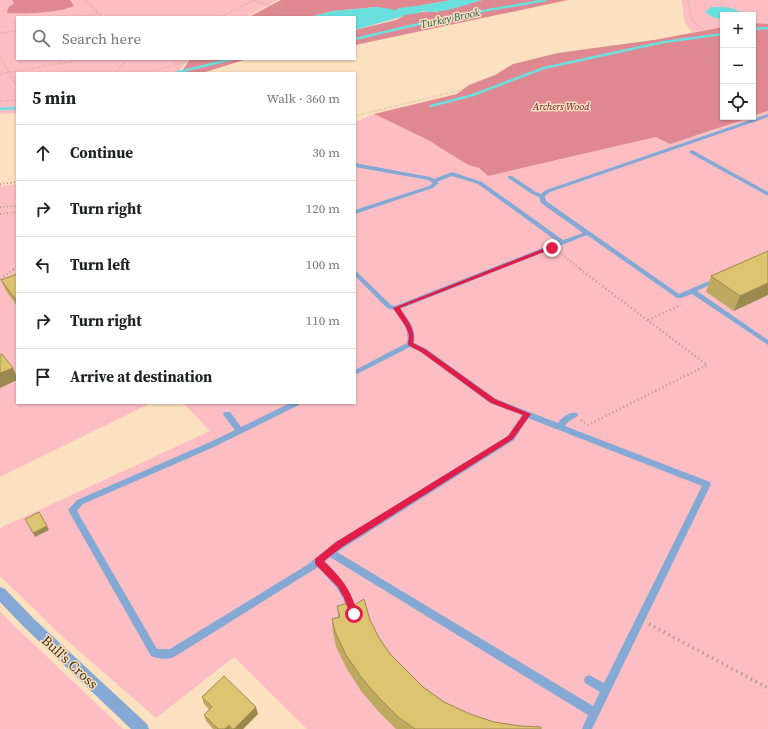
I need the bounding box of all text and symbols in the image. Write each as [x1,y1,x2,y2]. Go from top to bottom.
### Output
water label: Turkey Brook [419,5,482,32]
map controls [720,12,756,120]
button: + [720,12,756,48]
search box [16,16,356,60]
icon: search [30,27,52,49]
text: Search here [62,28,141,49]
button: − [720,48,756,84]
button: locate [720,84,756,120]
text: 5 min [32,86,76,110]
text: Walk · 360 m [267,90,340,107]
park label: Archers Wood [532,100,590,113]
icon: ahead [32,142,54,164]
text: Continue [70,142,133,163]
text: 30 m [312,144,340,161]
icon: right [32,198,54,220]
text: Turn right [70,198,142,219]
text: 120 m [306,200,340,217]
route end [543,239,561,257]
icon: left [32,254,54,276]
text: Turn left [70,254,130,275]
text: 100 m [306,256,340,273]
icon: right [32,310,54,332]
text: Turn right [70,310,142,331]
text: 110 m [306,312,340,329]
icon: arrive [32,366,54,388]
text: Arrive at destination [70,366,212,387]
route start [345,605,363,623]
street label: Bull's Cross [37,631,103,693]

